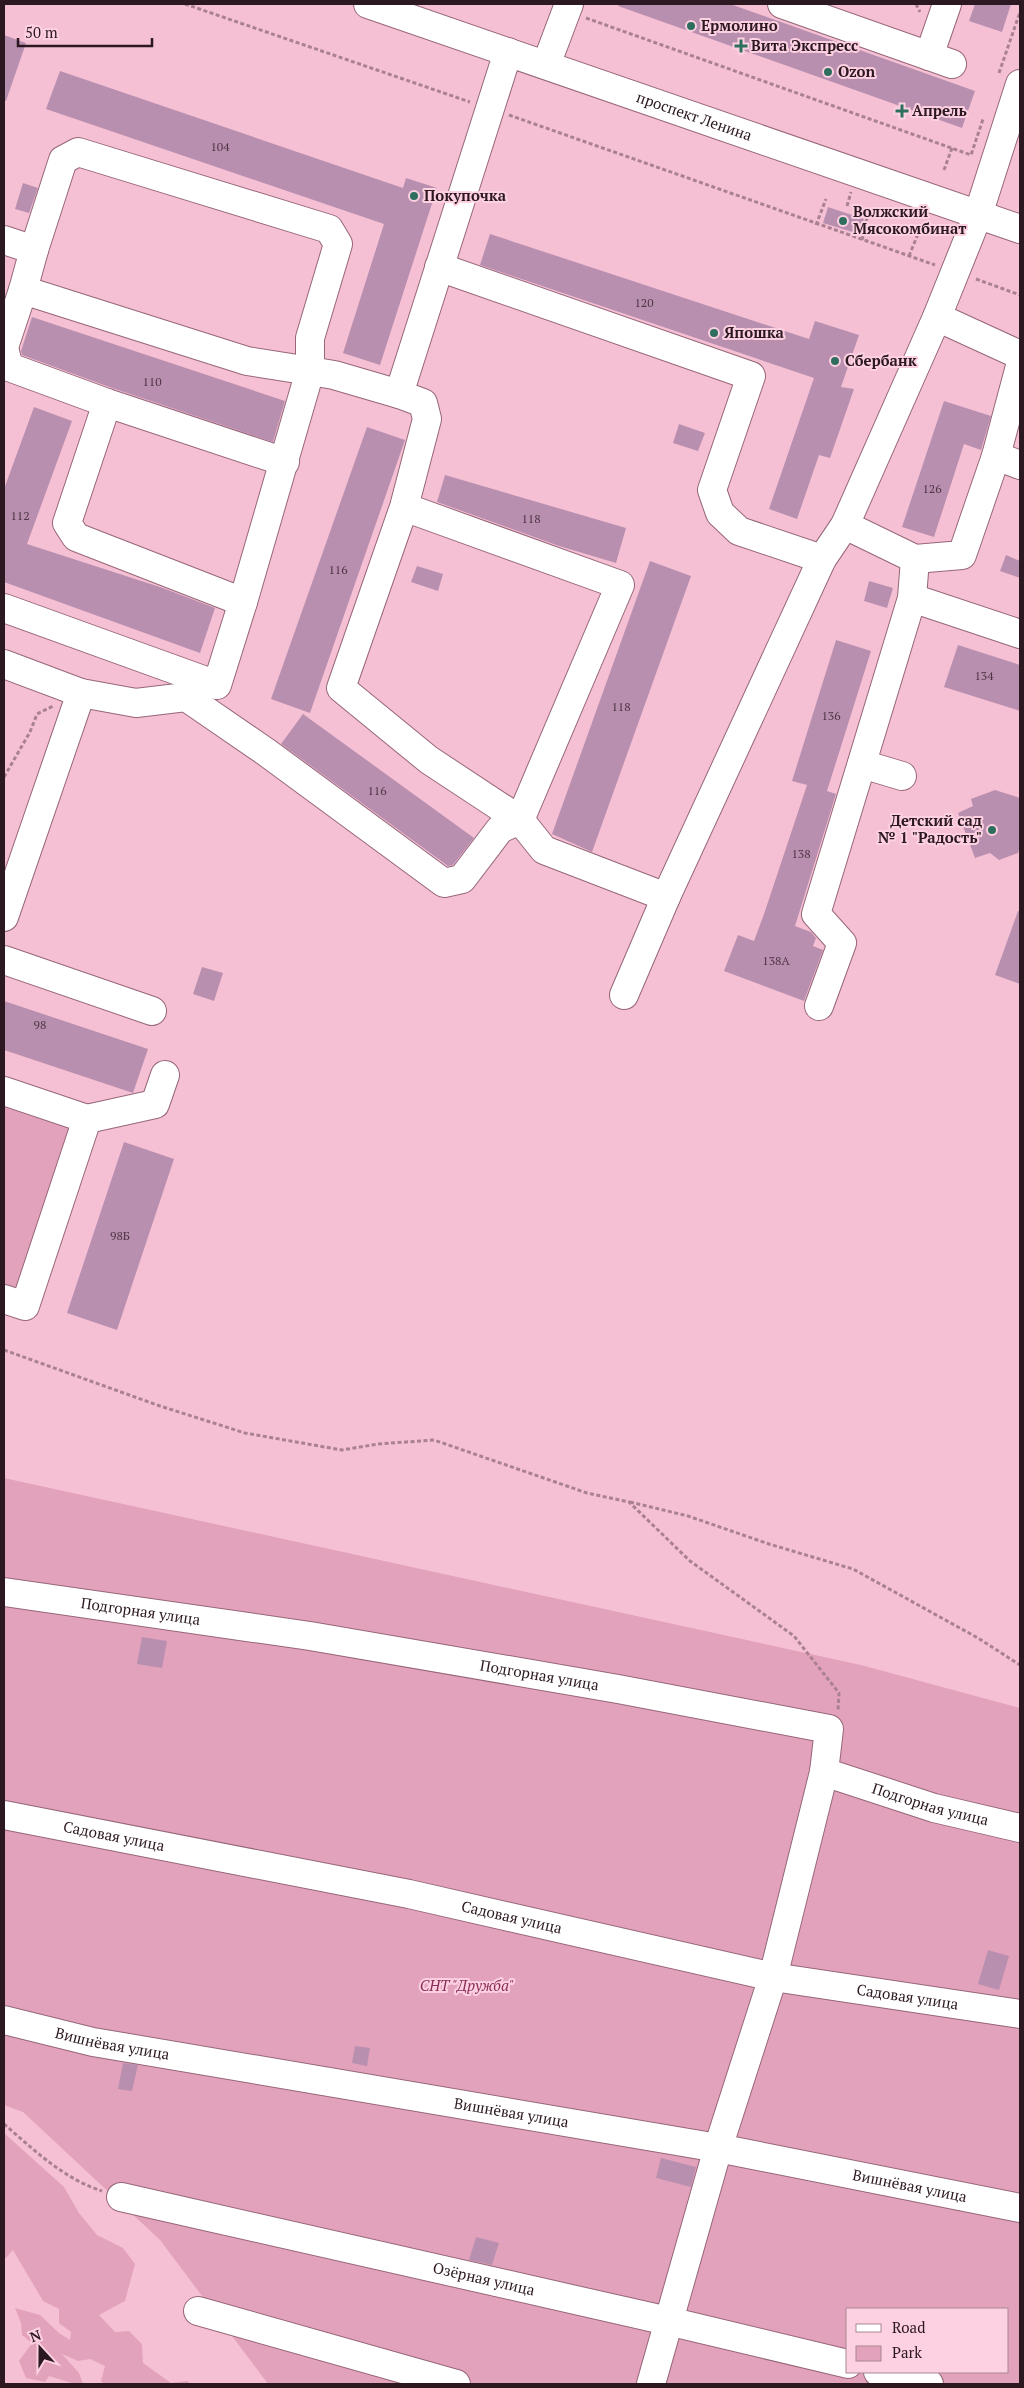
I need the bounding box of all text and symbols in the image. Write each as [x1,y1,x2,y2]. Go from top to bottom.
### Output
scale bar [18,15,151,47]
place label: Ермолино [701,15,778,35]
marker: Ермолино [685,20,697,32]
text: 50 m [25,22,58,42]
place label: Вита Экспресс [751,35,858,55]
marker: Вита Экспресс [735,40,747,52]
place label: Ozon [838,61,875,81]
marker: Ozon [822,66,834,78]
street label: проспект Ленина [634,86,755,145]
place label: Апрель [912,100,967,120]
marker: Апрель [896,105,908,117]
house number: 104 [210,139,230,154]
place label: Покупочка [424,185,507,205]
marker: Покупочка [408,190,420,202]
place label: Волжский Мясокомбинат [853,201,967,238]
marker: Волжский Мясокомбинат [837,215,849,227]
house number: 120 [634,295,654,310]
place label: Япошка [724,322,785,342]
marker: Япошка [708,327,720,339]
place label: Сбербанк [845,350,917,370]
marker: Сбербанк [829,355,841,367]
house number: 110 [142,374,162,389]
house number: 126 [922,481,942,496]
house number: 112 [10,508,30,523]
house number: 118 [521,511,541,526]
house number: 116 [328,562,348,577]
house number: 134 [974,668,994,683]
house number: 118 [611,699,631,714]
house number: 136 [821,708,841,723]
house number: 116 [367,783,387,798]
place label: Детский сад № 1 "Радость" [878,810,982,847]
marker: Детский сад № 1 "Радость" [986,824,998,836]
house number: 138 [791,846,811,861]
house number: 138А [762,953,790,968]
house number: 98 [34,1017,46,1032]
house number: 98Б [110,1228,130,1243]
street label: Подгорная улица [80,1592,202,1629]
street label: Подгорная улица [479,1654,601,1695]
street label: Подгорная улица [870,1777,991,1829]
street label: Садовая улица [62,1816,167,1855]
street label: Садовая улица [460,1895,565,1938]
park label: СНТ "Дружба" [420,1975,514,1995]
street label: Садовая улица [855,1979,960,2014]
street label: Вишнёвая улица [53,2022,172,2064]
street label: Вишнёвая улица [453,2092,571,2132]
street label: Вишнёвая улица [851,2164,969,2206]
street label: Озёрная улица [431,2257,537,2300]
legend [846,2308,1009,2373]
text: Road [892,2317,925,2337]
north arrow [15,2323,65,2373]
text: N [27,2324,44,2346]
text: Park [892,2342,922,2362]

